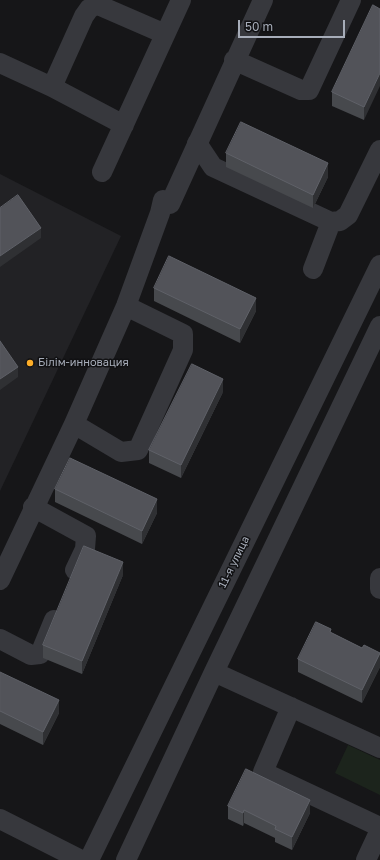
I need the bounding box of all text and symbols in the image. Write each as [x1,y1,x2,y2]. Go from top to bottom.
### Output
scale bar [240,12,347,38]
text: 50 m [245,19,273,34]
place label: Білім-инновация [38,356,129,370]
marker: Білім-инновация [25,358,35,368]
street label: 11-я улица [216,534,252,590]

